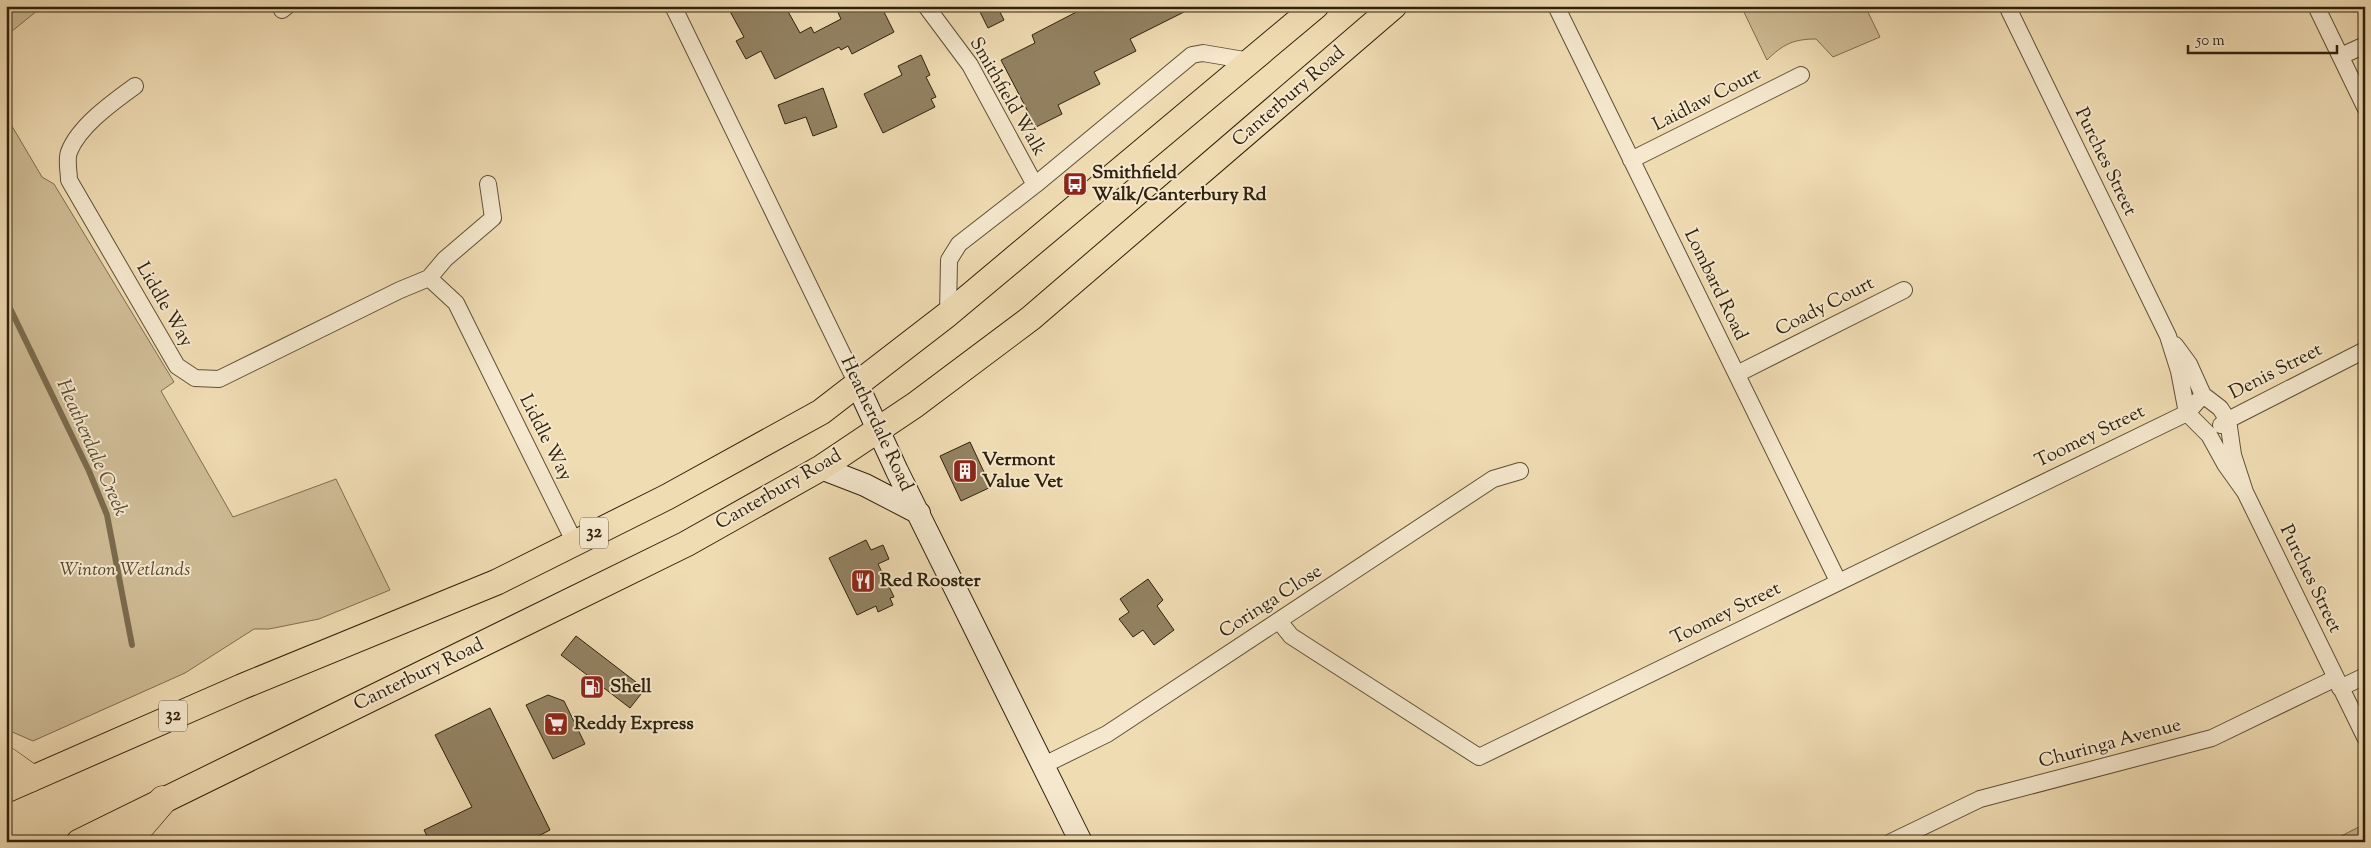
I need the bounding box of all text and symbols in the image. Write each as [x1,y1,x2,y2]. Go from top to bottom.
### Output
scale bar [2188,22,2337,54]
text: 50 m [2195,31,2225,52]
street label: Smithfield Walk [962,32,1052,162]
street label: Canterbury Road [1227,40,1352,154]
street label: Laidlaw Court [1648,61,1766,139]
street label: Purches Street [2067,103,2143,221]
place label: Smithfield Walk/Canterbury Rd [1092,160,1267,209]
bus stop icon: Smithfield Walk/Canterbury Rd [1062,171,1088,197]
street label: Lombard Road [1676,225,1754,345]
street label: Liddle Way [129,258,199,353]
street label: Coady Court [1771,270,1879,343]
street label: Denis Street [2225,337,2328,407]
street label: Heatherdale Road [833,352,919,496]
water label: Heatherdale Creek [48,375,134,521]
street label: Liddle Way [512,390,579,486]
street label: Toomey Street [2031,399,2150,475]
street label: Canterbury Road [711,443,847,537]
place label: Vermont Value Vet [982,447,1063,496]
building icon: Vermont Value Vet [952,458,978,484]
road number: 32 [580,518,608,548]
street label: Purches Street [2272,520,2348,638]
park label: Winton Wetlands [60,557,190,584]
street label: Coringa Close [1214,558,1328,645]
restaurant icon: Red Rooster [850,568,876,594]
place label: Red Rooster [880,568,981,595]
street label: Toomey Street [1667,576,1786,652]
street label: Canterbury Road [349,632,489,718]
fuel station icon: Shell [579,674,605,700]
place label: Shell [610,674,652,701]
road number: 32 [159,700,187,731]
supermarket icon: Reddy Express [543,711,569,737]
place label: Reddy Express [574,711,694,738]
street label: Churinga Avenue [2036,712,2184,776]

